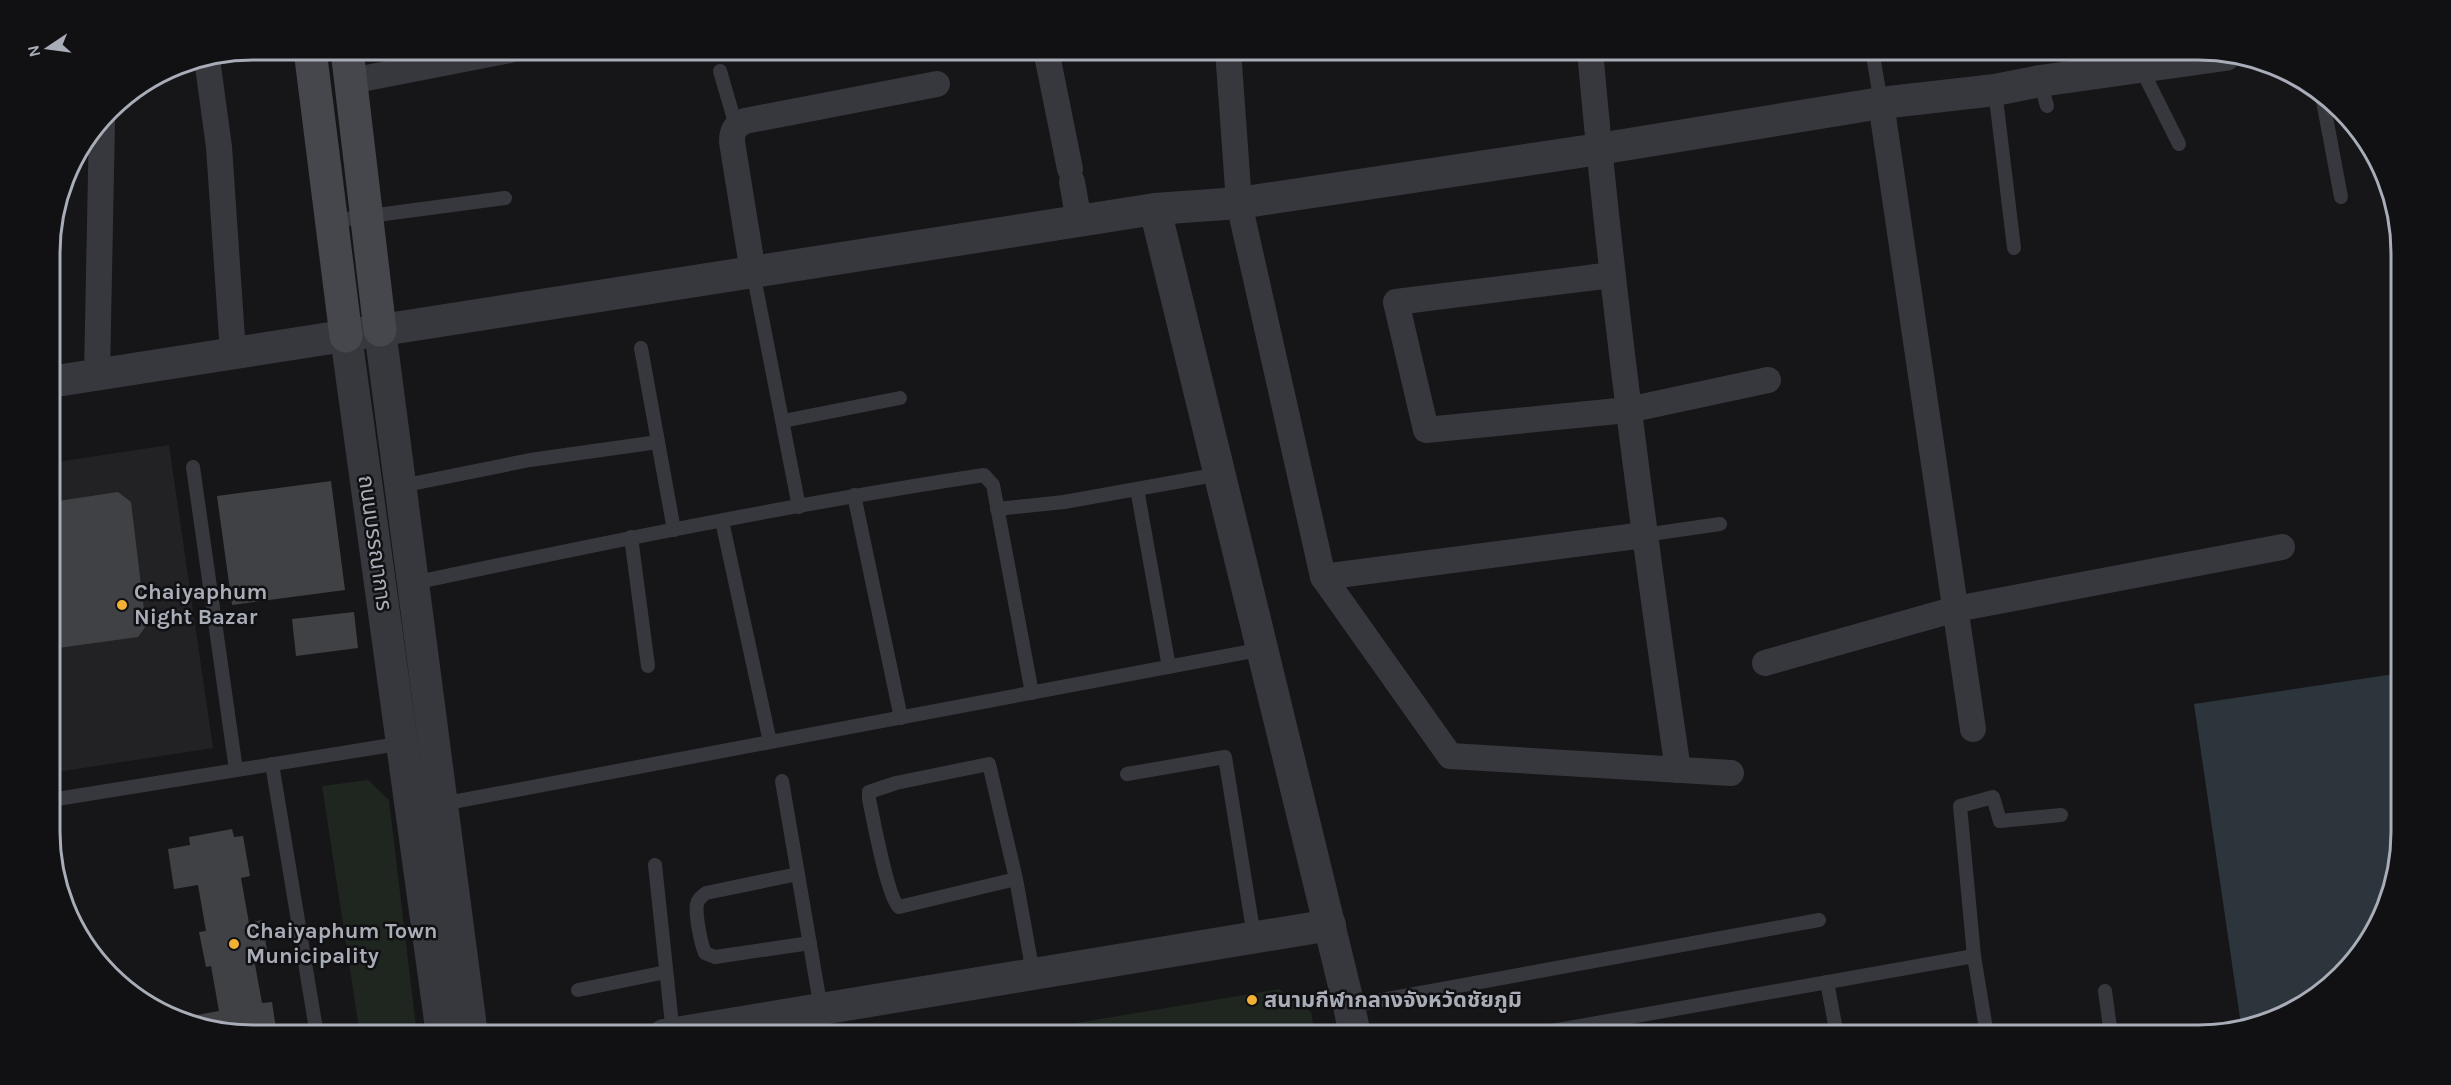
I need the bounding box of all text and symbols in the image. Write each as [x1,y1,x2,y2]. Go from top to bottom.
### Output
north arrow [18,18,78,78]
text: N [23,44,44,59]
street label: ถนนบรรณาการ [353,473,397,613]
place label: Chaiyaphum Night Bazar [134,579,267,630]
marker: Chaiyaphum Night Bazar [115,598,129,612]
place label: Chaiyaphum Town Municipality [246,918,438,969]
marker: Chaiyaphum Town Municipality [227,937,241,951]
place label: สนามกีฬากลางจังหวัดชัยภูมิ [1264,987,1522,1013]
marker: สนามกีฬากลางจังหวัดชัยภูมิ [1245,993,1259,1007]

